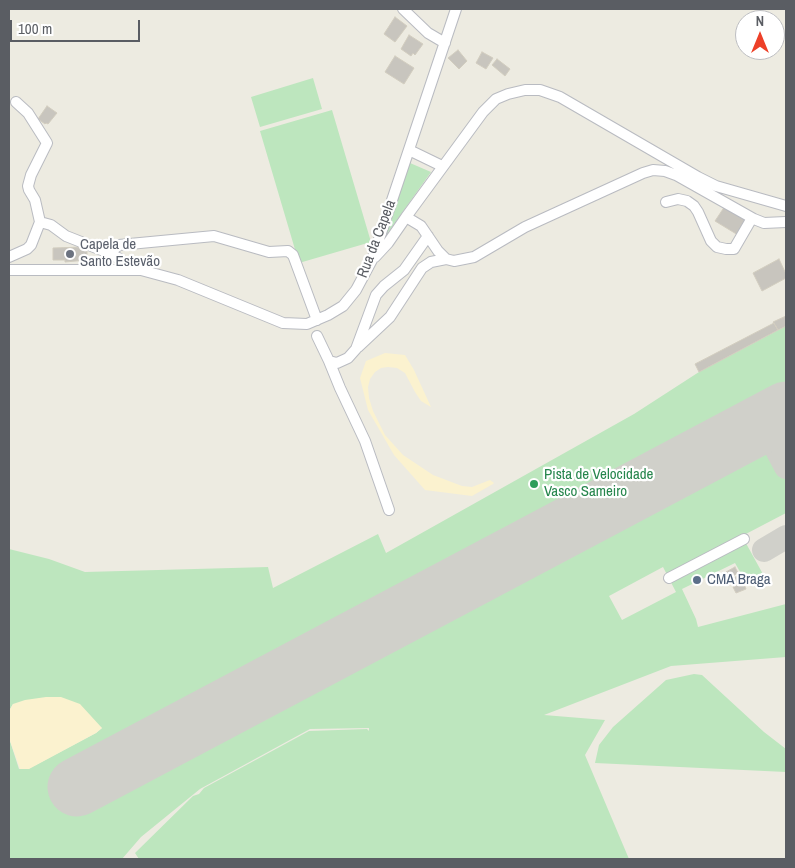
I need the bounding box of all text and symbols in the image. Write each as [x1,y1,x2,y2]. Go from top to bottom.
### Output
scale bar [12,10,142,42]
north arrow [735,10,785,60]
text: N [756,12,764,30]
text: 100 m [18,18,52,39]
street label: Rua da Capela [354,197,400,281]
place label: Capela de Santo Estevão [80,236,160,271]
marker: Capela de Santo Estevão [64,248,76,260]
place label: Pista de Velocidade Vasco Sameiro [544,466,653,501]
marker: Pista de Velocidade Vasco Sameiro [528,478,540,490]
place label: CMA Braga [707,571,771,589]
marker: CMA Braga [691,574,703,586]

